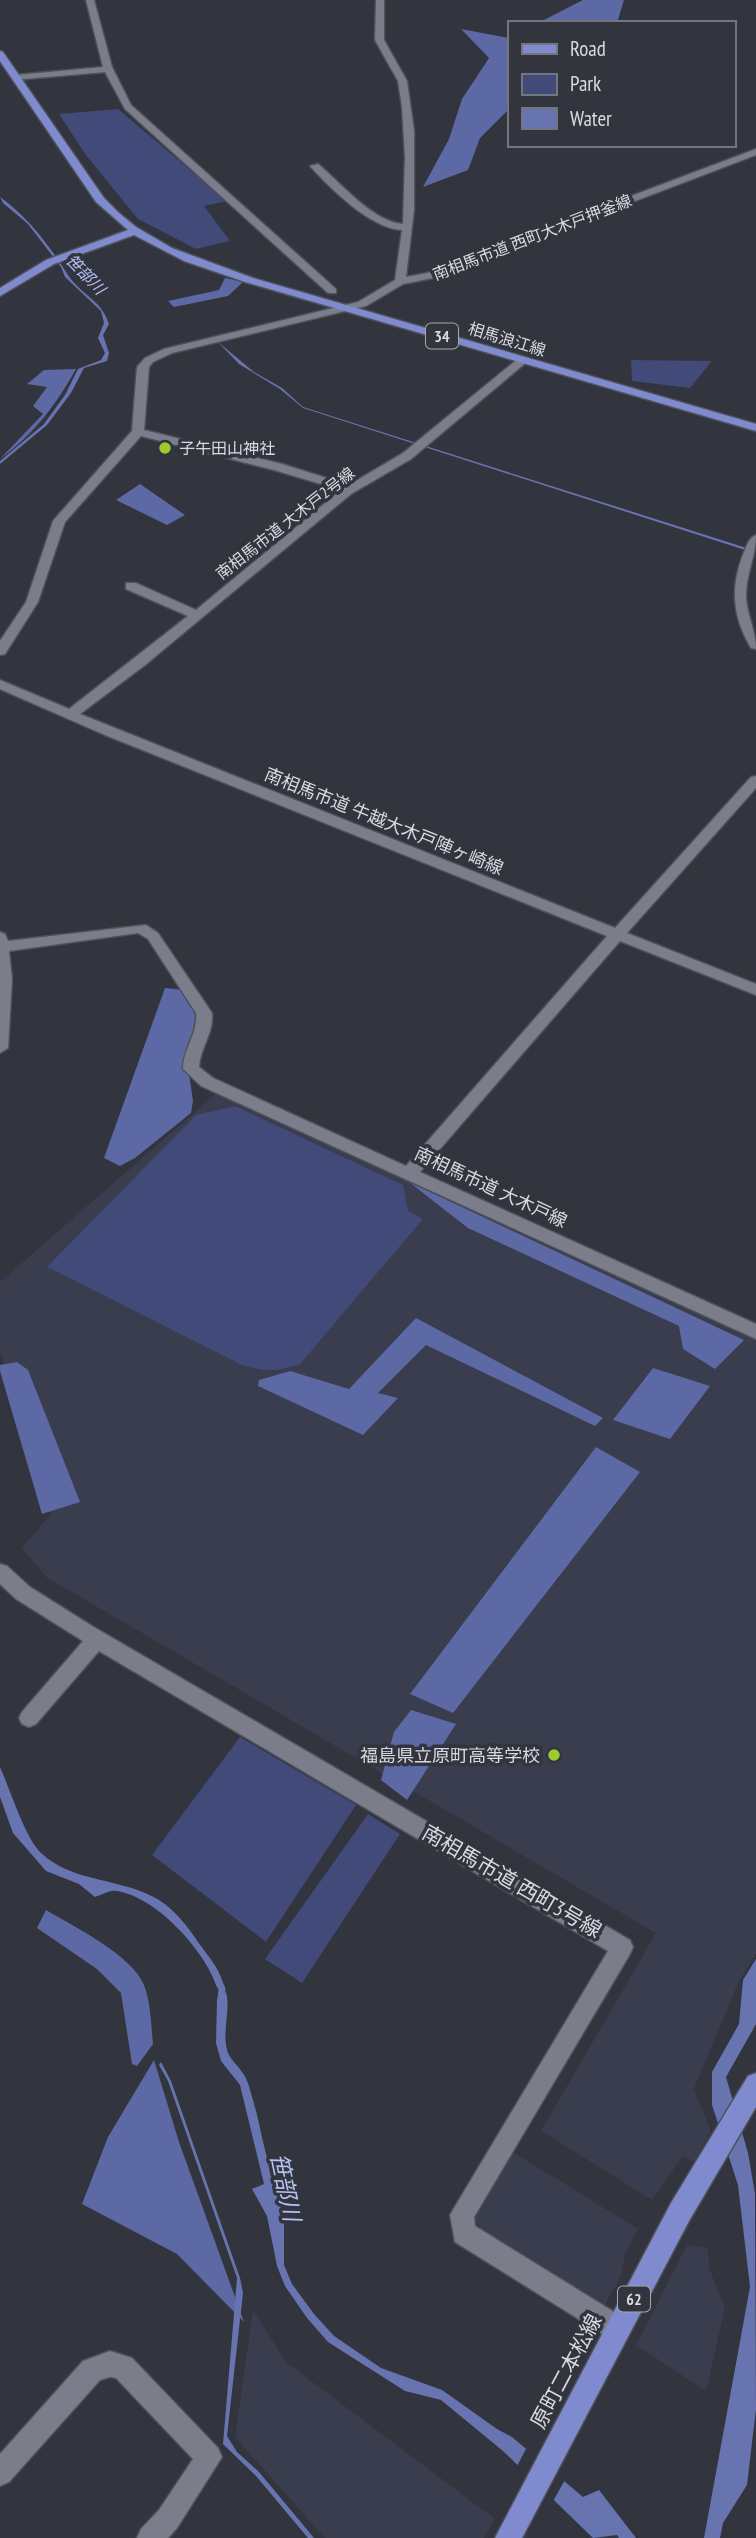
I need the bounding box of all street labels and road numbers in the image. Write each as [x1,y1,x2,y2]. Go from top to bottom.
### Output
street label: 南相馬市道 西町大木戸押釜線 [430,190,634,284]
street label: 相馬浪江線 [466,318,548,360]
road number: 34 [426,324,458,348]
street label: 南相馬市道 大木戸2号線 [212,463,358,583]
street label: 南相馬市道 牛越大木戸陣ヶ崎線 [261,762,507,880]
street label: 南相馬市道 大木戸線 [411,1142,571,1232]
street label: 南相馬市道 西町3号線 [417,1819,607,1943]
road number: 62 [618,2286,650,2312]
street label: 原町二本松線 [525,2309,607,2433]

